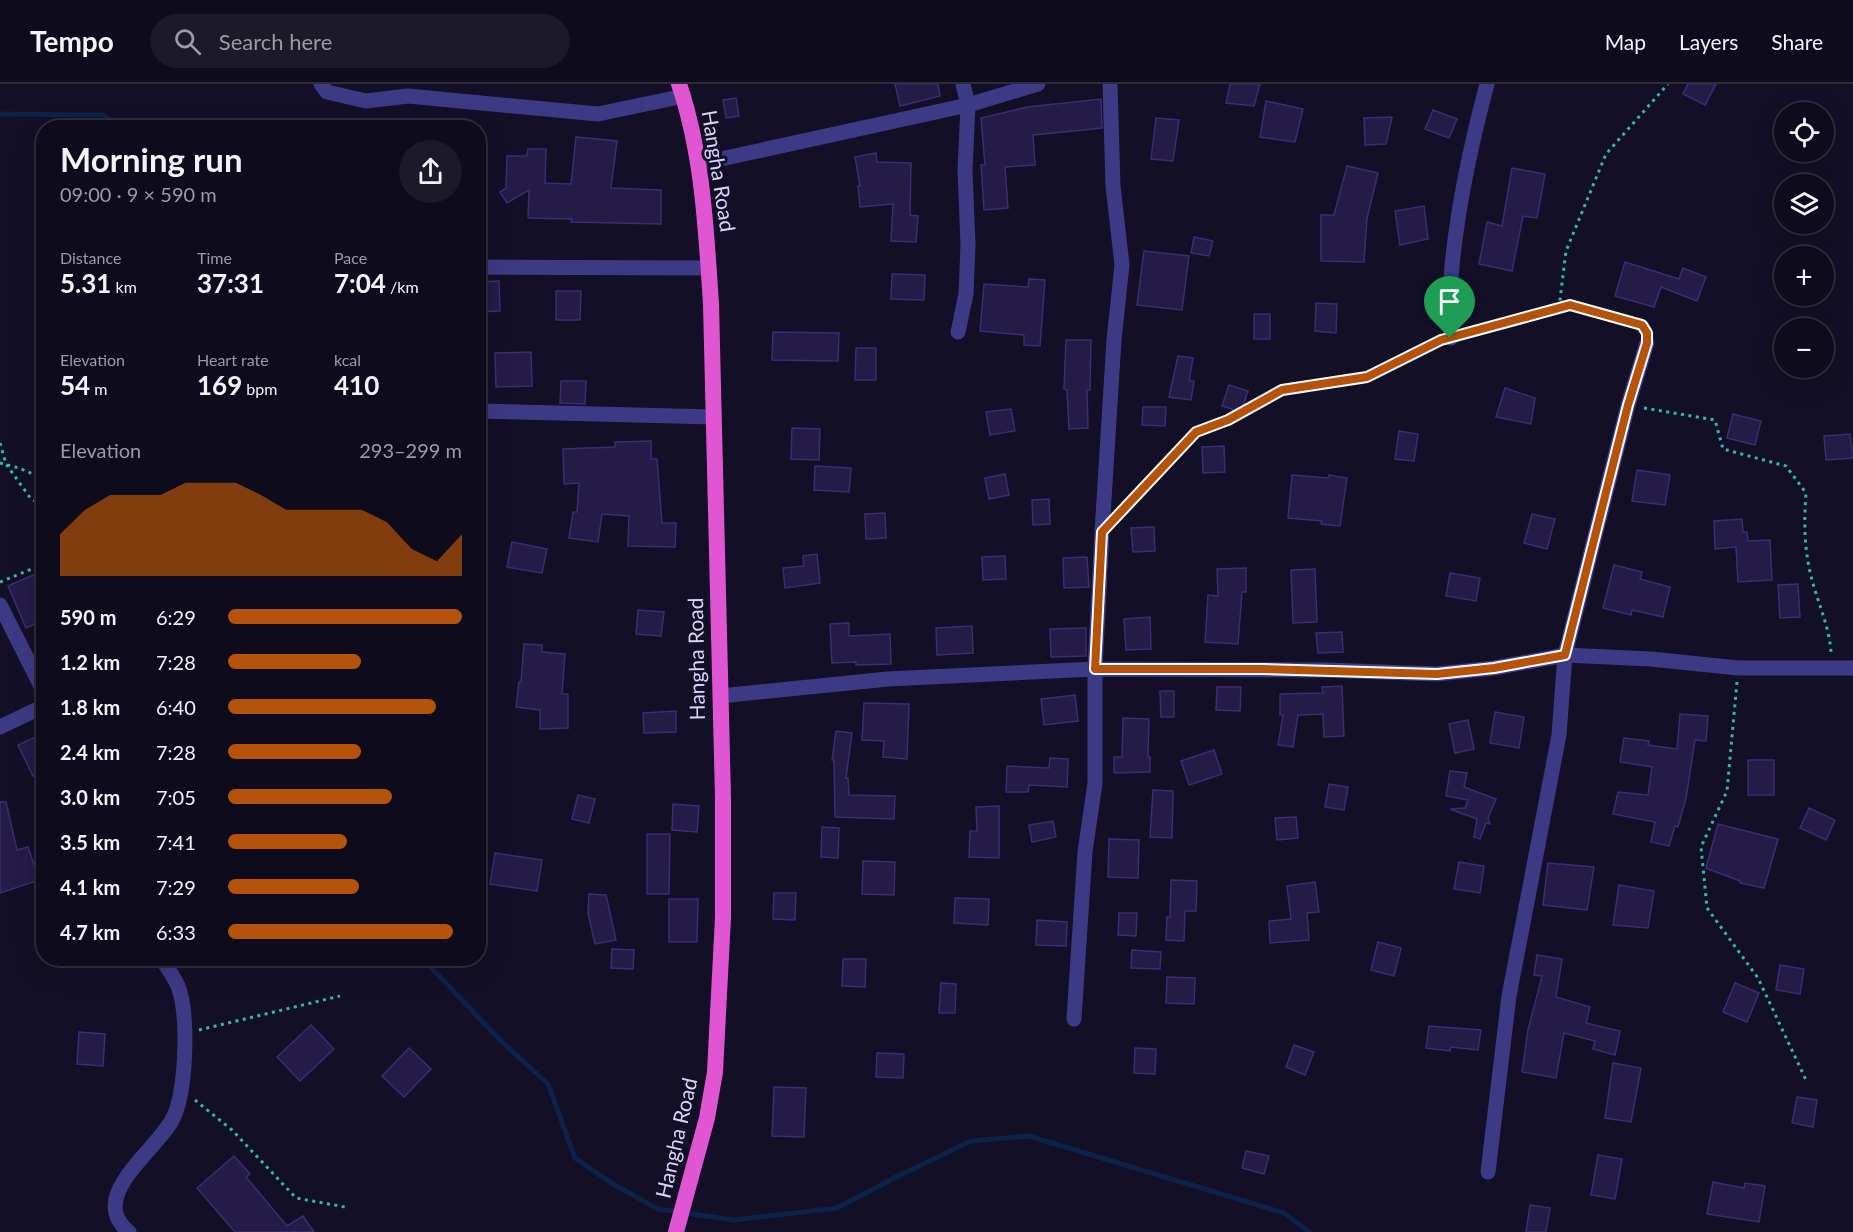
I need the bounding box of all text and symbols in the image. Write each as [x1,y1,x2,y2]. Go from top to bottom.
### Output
search box [150,14,570,68]
text: Tempo [30,24,114,58]
icon: search [171,25,204,58]
text: Search here [219,28,332,55]
text: Map [1605,29,1646,54]
text: Layers [1679,29,1738,54]
text: Share [1771,29,1823,54]
map controls [1774,102,1834,378]
button: locate [1774,102,1834,162]
street label: Hangha Road [698,108,741,233]
text: Morning run [60,139,243,179]
button: share [399,140,462,203]
button: layers [1774,174,1834,234]
text: 09:00 · 9 × 590 m [60,182,217,206]
button: + [1774,246,1834,306]
text: Distance [60,248,121,267]
text: Time [197,248,232,267]
text: Pace [334,248,367,267]
text: 5.31 [60,267,111,299]
text: 37:31 [197,267,264,299]
text: 7:04 [334,267,386,299]
pin [1424,276,1475,338]
text: km [111,277,137,296]
text: /km [386,277,419,296]
icon: arrive [1433,285,1466,318]
button: − [1774,318,1834,378]
text: Elevation [60,350,125,369]
text: Heart rate [197,350,269,369]
text: kcal [334,350,361,369]
text: 54 [60,369,90,401]
text: 169 [197,369,242,401]
text: 410 [334,369,379,401]
text: m [90,379,107,398]
text: bpm [242,379,277,398]
text: Elevation [60,438,141,462]
text: 293–299 m [359,438,462,462]
street label: Hangha Road [682,597,709,721]
text: 590 m [60,605,116,629]
text: 6:29 [156,605,196,629]
text: 1.2 km [60,650,120,674]
text: 7:28 [156,650,196,674]
text: 1.8 km [60,695,120,719]
text: 6:40 [156,695,196,719]
text: 2.4 km [60,740,120,764]
text: 7:28 [156,740,196,764]
text: 3.0 km [60,785,120,809]
text: 7:05 [156,785,196,809]
text: 3.5 km [60,830,120,854]
text: 7:41 [156,830,196,854]
text: 4.1 km [60,875,120,899]
text: 7:29 [156,875,196,899]
text: 4.7 km [60,920,120,944]
text: 6:33 [156,920,196,944]
street label: Hangha Road [650,1075,702,1200]

